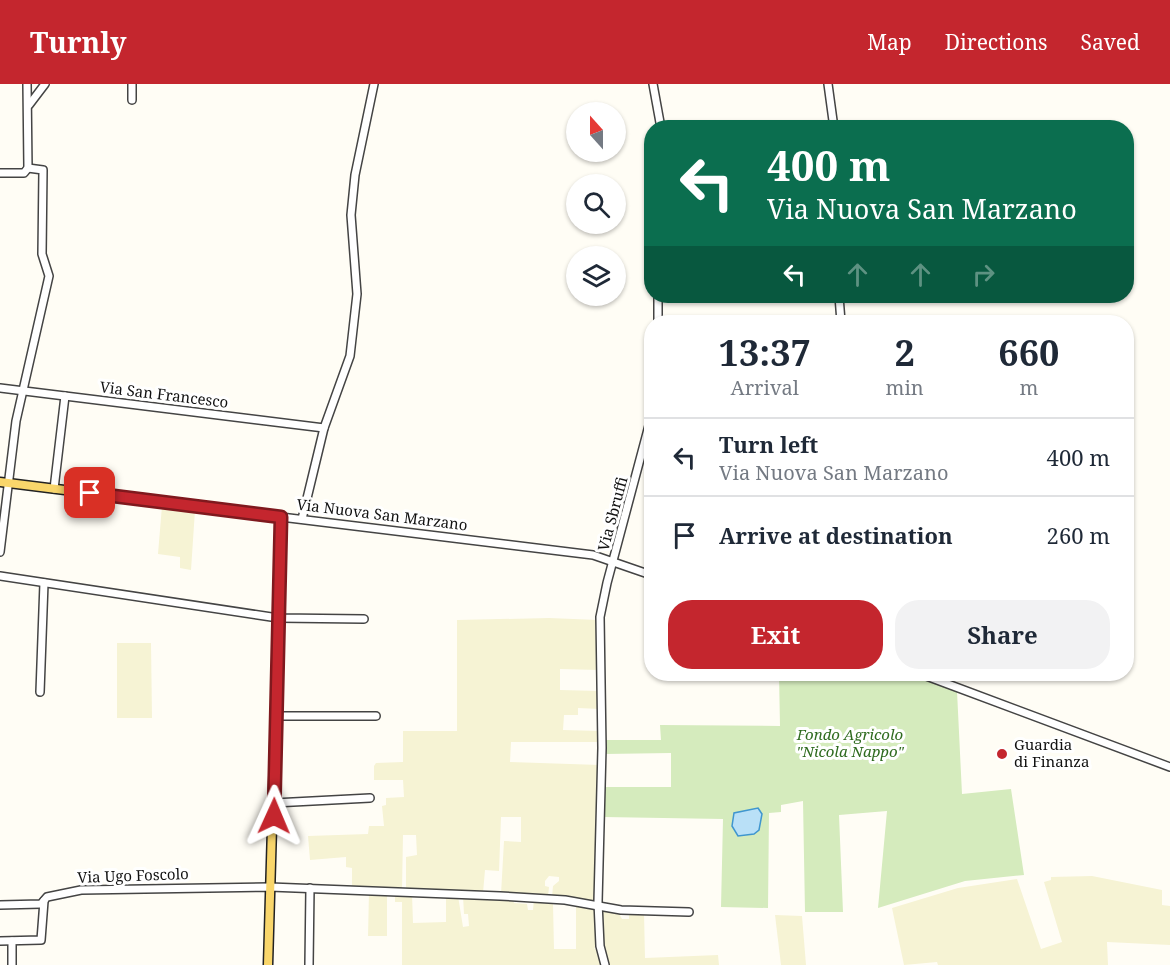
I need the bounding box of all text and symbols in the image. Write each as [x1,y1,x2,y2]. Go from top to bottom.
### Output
text: Turnly [30,23,126,61]
text: Map [867,28,912,56]
text: Directions [945,28,1047,56]
text: Saved [1080,28,1140,56]
north arrow [566,102,626,162]
map controls [566,102,626,306]
text: 400 m [767,136,891,193]
icon: left [668,144,746,222]
button: search [566,174,626,234]
text: Via Nuova San Marzano [767,190,1077,227]
button: layers [566,246,626,306]
icon: left [778,258,811,291]
icon: ahead [841,258,874,291]
icon: ahead [904,258,937,291]
icon: right [967,258,1000,291]
text: 13:37 [719,328,811,377]
text: 2 [894,328,915,377]
text: 660 [998,328,1059,377]
text: Arrival [731,374,799,401]
text: min [886,374,924,401]
text: m [1019,374,1038,401]
street label: Via San Francesco [99,376,230,412]
text: Turn left [719,429,818,459]
icon: left [668,441,701,474]
text: 400 m [1047,442,1110,472]
text: Via Nuova San Marzano [719,459,949,486]
pin [64,467,115,518]
street label: Via Sbruffi [593,474,632,553]
icon: arrive [73,476,106,509]
street label: Via Nuova San Marzano [295,494,469,534]
icon: arrive [668,519,701,552]
text: Arrive at destination [719,520,953,550]
text: 260 m [1047,520,1110,550]
button: Exit [668,600,883,669]
button: Share [895,600,1110,669]
park label: Fondo Agricolo "Nicola Nappo" [796,724,905,761]
place label: Guardia di Finanza [1014,734,1089,771]
marker: Guardia di Finanza [995,747,1009,761]
position arrow [242,784,306,848]
street label: Via Ugo Foscolo [77,863,189,887]

